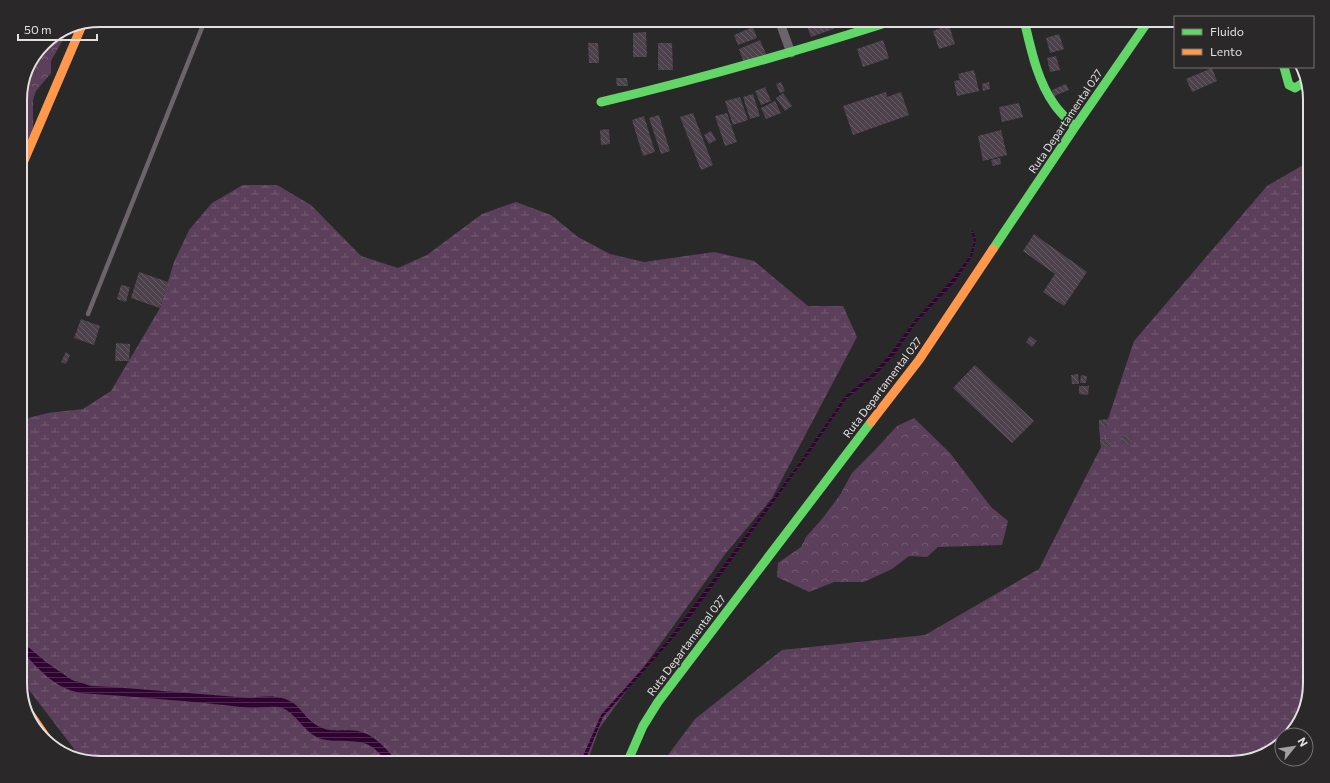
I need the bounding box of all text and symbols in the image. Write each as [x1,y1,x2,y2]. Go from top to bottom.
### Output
scale bar [18,16,97,42]
legend [1174,16,1314,68]
text: 50 m [24,22,52,36]
text: Fluido [1210,24,1244,38]
text: Lento [1210,44,1242,58]
street label: Ruta Departamental 027 [1025,66,1105,175]
street label: Ruta Departamental 027 [840,334,924,440]
street label: Ruta Departamental 027 [644,592,728,698]
north arrow [1274,727,1314,767]
text: N [1295,735,1311,749]

